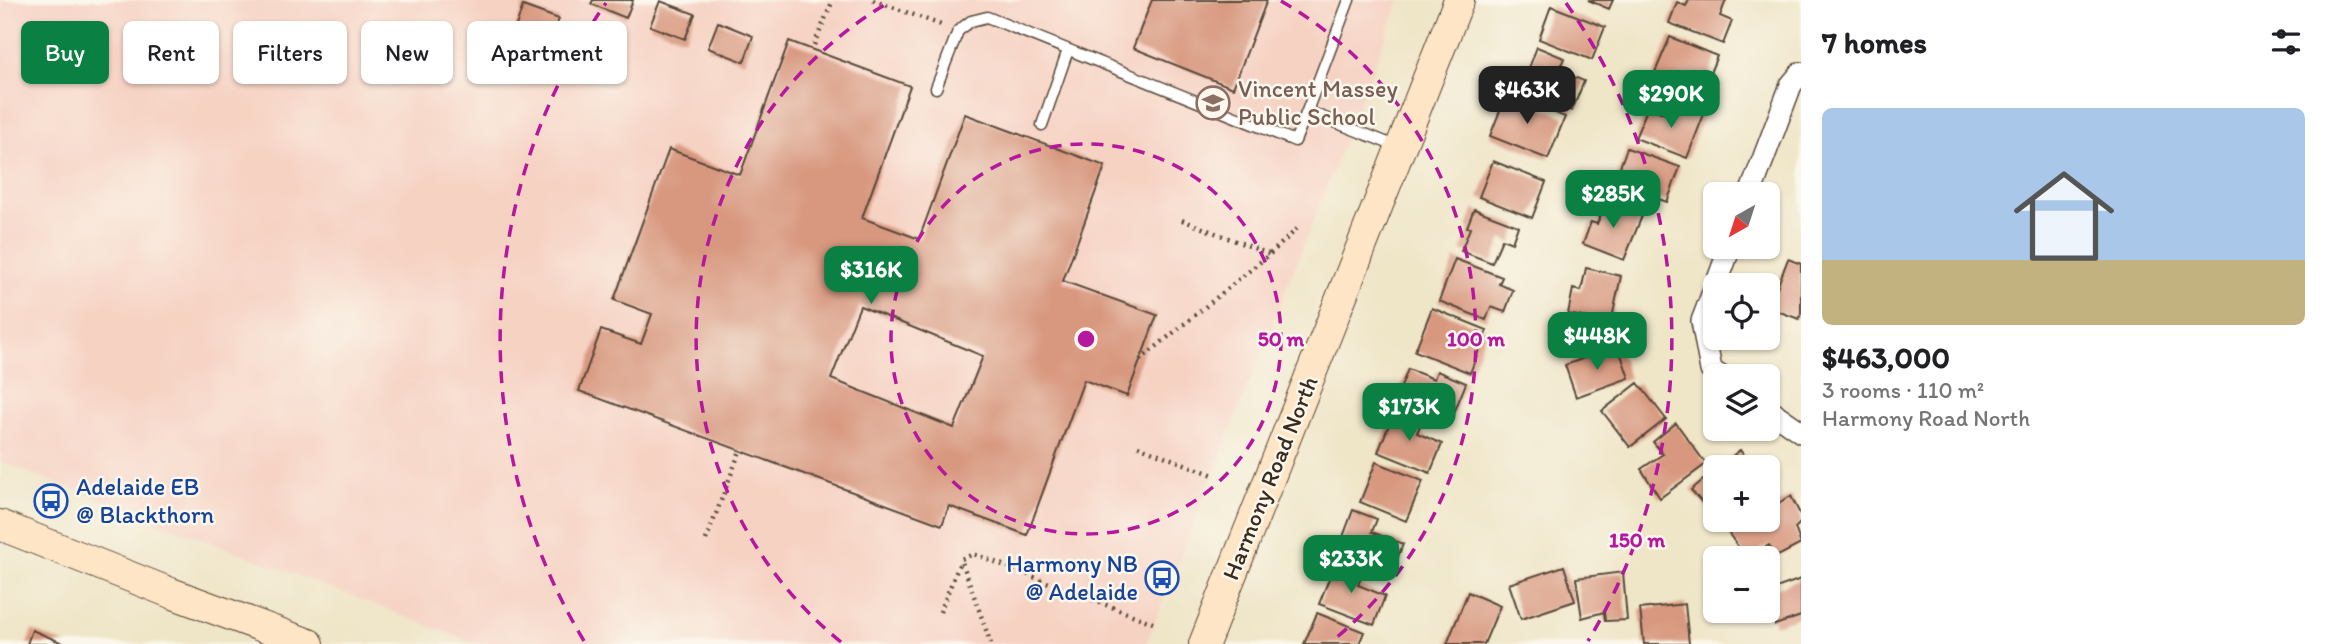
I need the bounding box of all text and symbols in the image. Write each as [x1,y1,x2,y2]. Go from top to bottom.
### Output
chip: Buy [21,21,109,84]
chip: Rent [123,21,219,84]
chip: Filters [233,21,347,84]
chip: New [361,21,453,84]
chip: Apartment [467,21,627,84]
icon: filters [2267,23,2305,61]
text: 7 homes [1822,24,1927,61]
pin: $463K [1478,66,1576,126]
pin: $290K [1622,71,1720,130]
place label: Vincent Massey Public School [1238,74,1398,131]
text: $463K [1495,75,1559,103]
text: $290K [1639,79,1703,107]
school or university icon: Vincent Massey Public School [1194,84,1232,122]
icon: home [2001,153,2127,279]
pin: $285K [1564,170,1662,230]
text: $285K [1581,179,1645,207]
north arrow [1703,182,1780,259]
map controls [1703,182,1780,623]
pin: $316K [822,246,920,306]
text: $316K [840,255,902,283]
button: locate [1703,273,1780,350]
pin: $448K [1548,312,1646,372]
text: $448K [1564,321,1630,349]
text: 50 m [1258,326,1305,351]
text: 100 m [1447,326,1505,351]
centre of rings [1074,327,1098,351]
text: $463,000 [1822,339,1950,376]
button: layers [1703,364,1780,441]
street label: Harmony Road North [1215,372,1324,584]
text: 3 rooms · 110 m² [1822,376,1984,404]
pin: $173K [1360,384,1458,443]
text: $173K [1379,392,1439,420]
text: Harmony Road North [1822,404,2030,432]
button: + [1703,455,1780,532]
place label: Adelaide EB @ Blackthorn [76,472,215,529]
bus stop icon: Adelaide EB @ Blackthorn [32,482,70,520]
text: 150 m [1609,527,1665,552]
pin: $233K [1302,536,1400,595]
text: $233K [1319,544,1383,572]
button: − [1703,546,1780,623]
place label: Harmony NB @ Adelaide [1006,549,1138,606]
bus stop icon: Harmony NB @ Adelaide [1143,559,1181,597]

